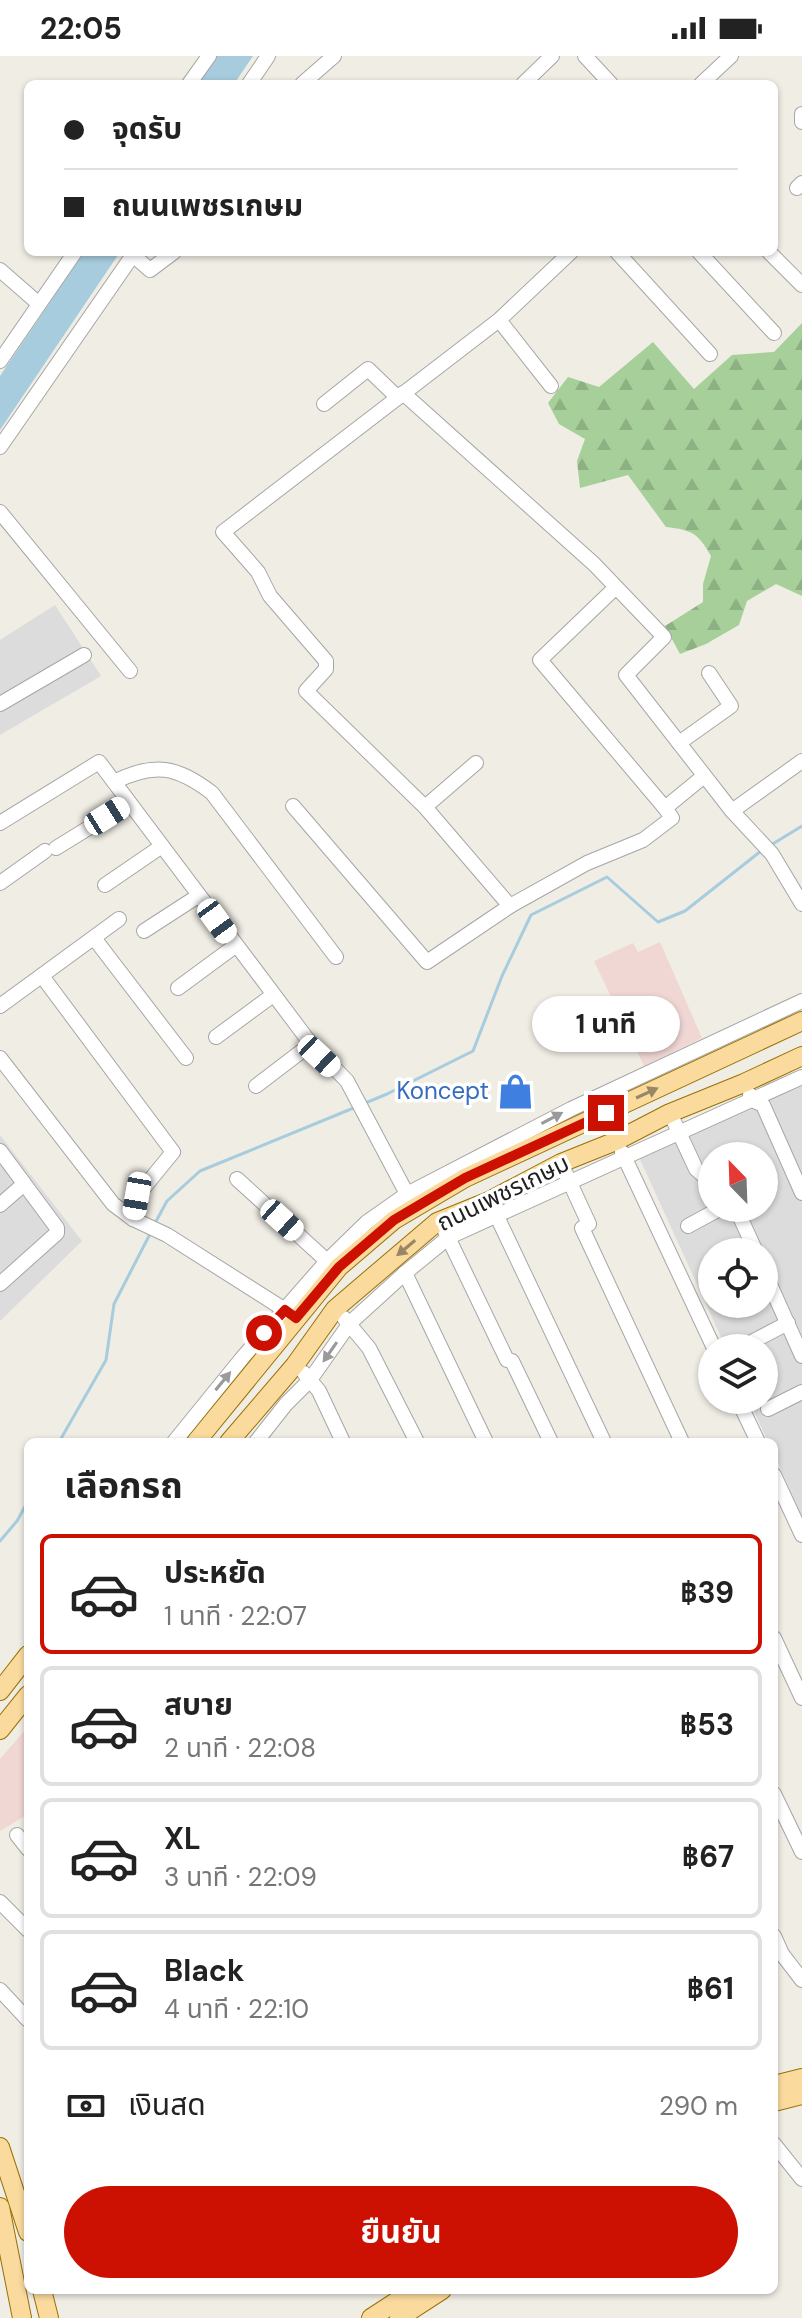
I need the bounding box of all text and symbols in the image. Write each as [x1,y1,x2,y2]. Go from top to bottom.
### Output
text: 22:05 [40,9,122,48]
text: จุดรับ [112,109,182,148]
text: ถนนเพชรเกษม [112,186,303,225]
car [80,793,134,839]
car [193,895,241,947]
callout: 1 นาที [532,997,680,1053]
text: 1 นาที [576,1007,636,1041]
car [293,1031,345,1081]
shop icon: Koncept [496,1072,534,1110]
place label: Koncept [396,1075,489,1106]
one-way arrow [636,1087,659,1100]
route end [588,1095,624,1131]
one-way arrow [541,1112,564,1125]
north arrow [698,1142,778,1222]
map controls [698,1142,778,1414]
street label: ถนนเพชรเกษม [431,1147,574,1238]
car [121,1170,153,1222]
car [256,1195,308,1245]
button: locate [698,1238,778,1318]
one-way arrow [397,1239,417,1256]
route start [246,1315,282,1351]
button: layers [698,1334,778,1414]
one-way arrow [323,1342,338,1363]
one-way arrow [214,1371,231,1392]
text: เลือกรถ [64,1462,183,1509]
text: ประหยัด [164,1553,266,1592]
icon: car [68,1558,140,1630]
text: ฿39 [680,1573,734,1612]
text: 1 นาที · 22:07 [164,1599,307,1633]
text: สบาย [164,1685,233,1724]
icon: car [68,1690,140,1762]
text: ฿53 [680,1705,734,1744]
text: 2 นาที · 22:08 [164,1731,316,1765]
text: XL [164,1819,201,1858]
icon: car [68,1822,140,1894]
text: ฿67 [682,1837,734,1876]
text: 3 นาที · 22:09 [164,1860,317,1894]
text: Black [164,1951,244,1990]
icon: car [68,1954,140,2026]
text: ฿61 [687,1969,734,2008]
text: 4 นาที · 22:10 [164,1992,309,2026]
icon: cash [64,2084,108,2128]
text: เงินสด [128,2085,206,2124]
text: 290 m [659,2089,738,2123]
button: ยืนยัน [64,2186,738,2278]

